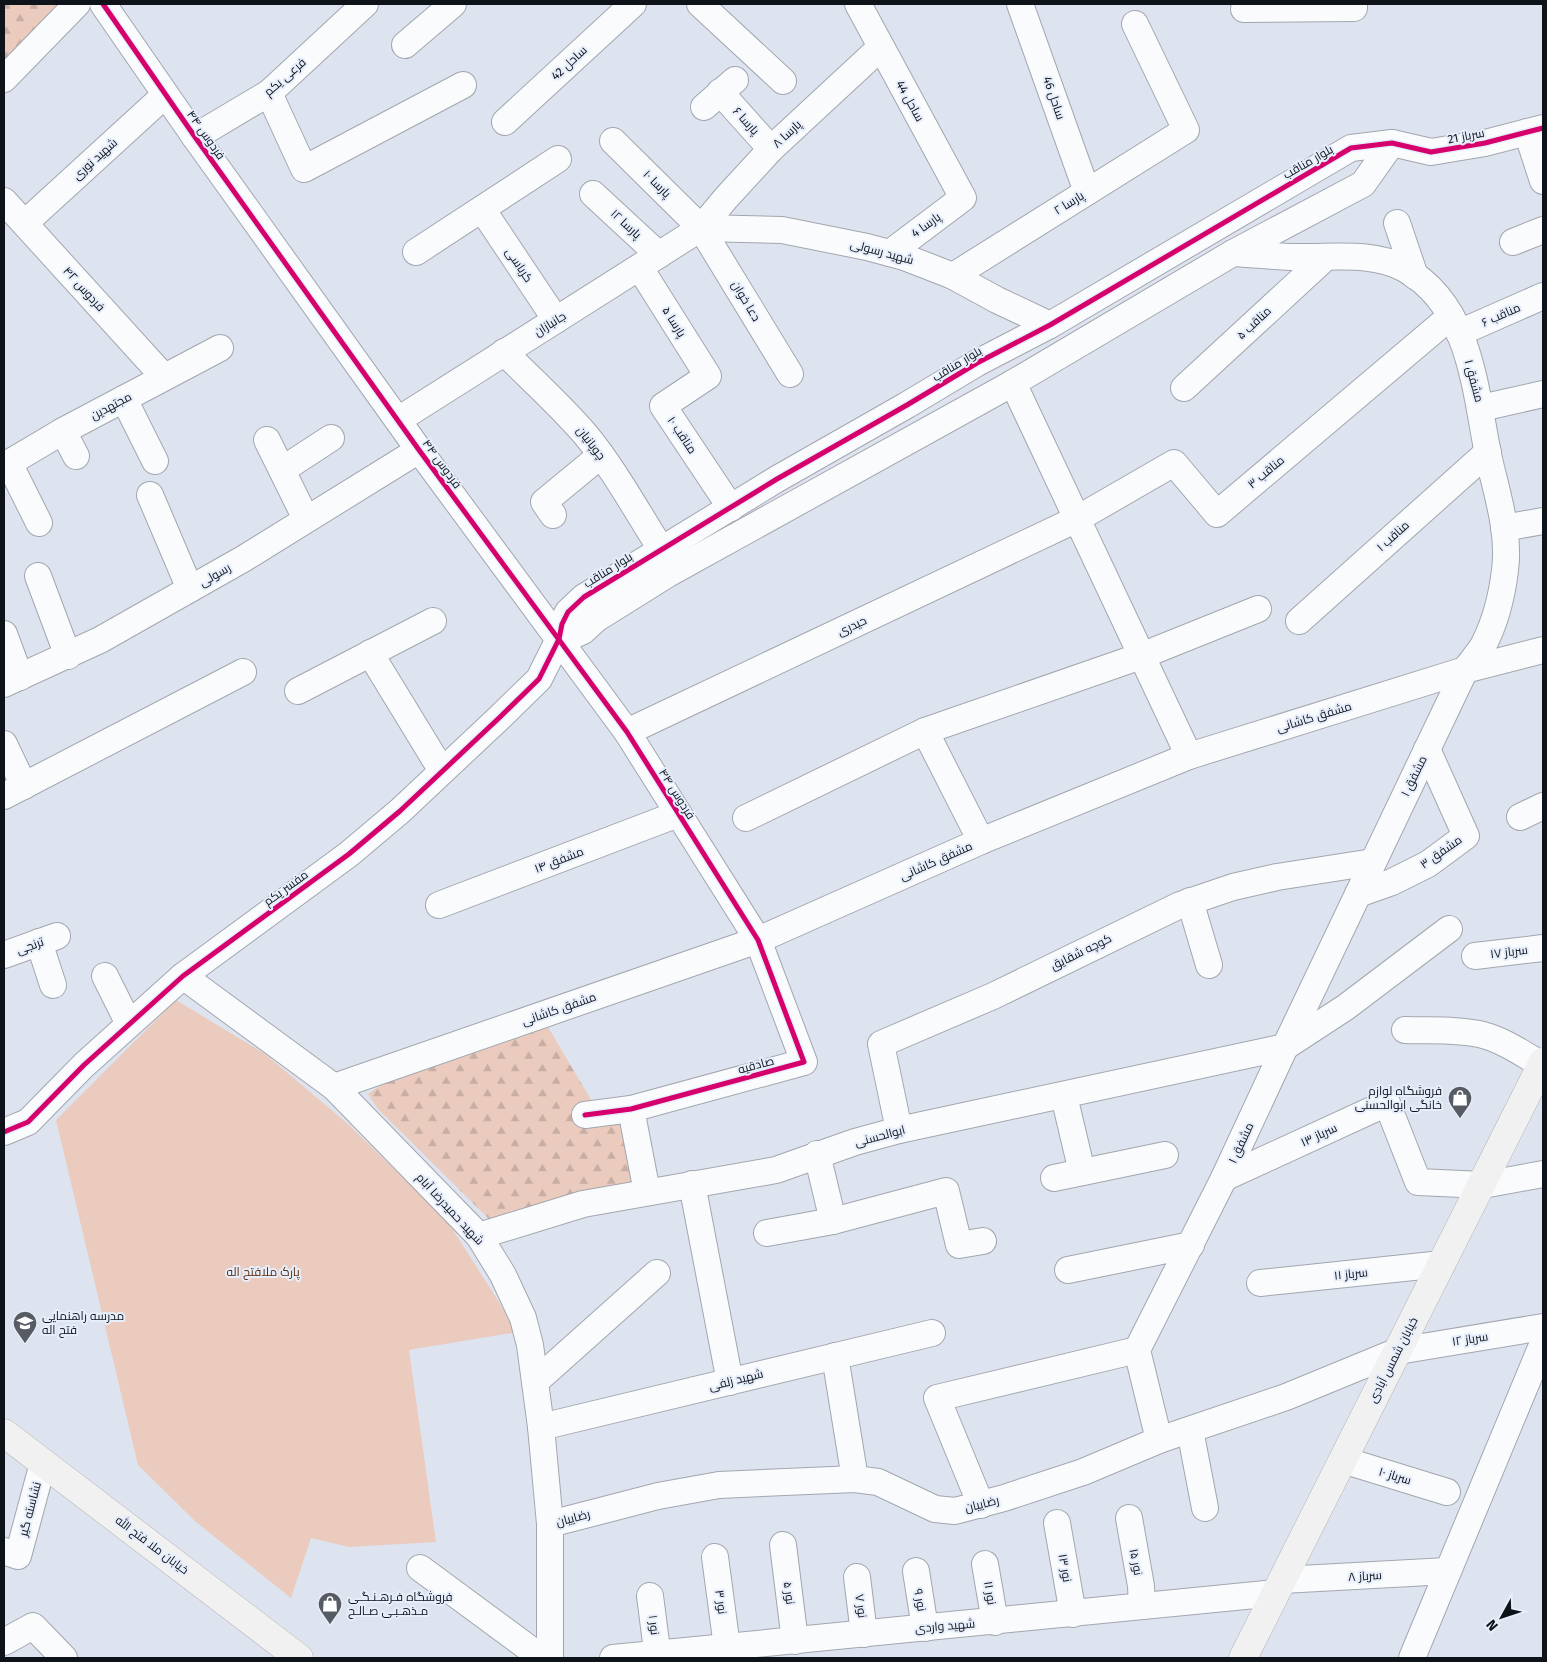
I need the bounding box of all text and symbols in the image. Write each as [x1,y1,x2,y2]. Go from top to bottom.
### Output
street label: ساحل 42 [548,43,590,83]
street label: فرعی یکم [261,55,309,100]
street label: ساحل 46 [1040,75,1068,121]
street label: ساحل 44 [893,78,927,124]
street label: پارسا ۶ [729,104,763,140]
street label: فردوس ۴۴ [184,108,228,162]
street label: پارسا ۸ [770,117,806,152]
street label: سرباز 21 [1446,126,1486,146]
street label: شهید نوری [70,135,120,183]
street label: بلوار مناقب [1281,142,1335,182]
street label: پارسا ۱۰ [639,167,674,203]
street label: پارسا ۲ [1051,188,1088,219]
street label: پارسا ۱۲ [606,206,645,244]
street label: پارسا 4 [909,209,945,242]
street label: شهید رسولی [849,237,915,267]
street label: کرباسی [502,245,536,285]
street label: فردوس ۴۲ [60,264,108,314]
street label: دعا خوان [729,278,764,324]
street label: مناقب ۶ [1480,300,1522,330]
street label: پارسا ۵ [658,304,689,341]
street label: مناقب ۵ [1234,304,1274,342]
street label: جانبازان [532,309,568,339]
street label: بلوار مناقب [930,344,984,384]
street label: مشفق ۱ [1462,358,1486,404]
street label: مجتهدین [88,389,134,423]
street label: مناقب ۱۰ [665,414,699,456]
street label: چوپانیان [572,423,608,464]
street label: فردوس ۴۴ [420,437,464,491]
street label: مناقب ۳ [1245,453,1287,491]
street label: مناقب ۱ [1374,518,1412,554]
street label: بلوار مناقب [581,549,635,591]
street label: رسولی [197,560,233,590]
street label: حیدری [835,613,869,639]
street label: مشفق کاشانی [1275,699,1353,735]
street label: مشفق ۱ [1398,753,1430,799]
street label: فردوس ۴۴ [656,766,698,822]
street label: مشفق ۳ [1417,833,1465,871]
street label: مشفق کاشانی [898,839,974,883]
street label: مشفق ۱۴ [533,844,585,876]
street label: مفسر یکم [261,867,311,910]
street label: کوچه شقایق [1048,931,1115,975]
street label: ترنجی [15,934,46,957]
street label: سرباز ۱۷ [1489,943,1529,961]
street label: مشفق کاشانی [520,990,598,1028]
street label: صادقیه [736,1053,776,1077]
place label: فروشگاه لوازم خانگی ابوالحسنی [1355,1084,1442,1112]
shop icon: فروشگاه لوازم خانگی ابوالحسنی [1447,1085,1473,1119]
street label: مشفق ۱ [1225,1120,1257,1166]
street label: سرباز ۱۳ [1299,1121,1339,1149]
street label: ابوالحسنی [853,1123,907,1149]
street label: شهید حمیدرضا آبام [412,1170,487,1248]
park label: پارک ملافتح اله [226,1265,300,1281]
street label: سرباز ۱۱ [1333,1265,1369,1283]
place label: مدرسه راهنمایی فتح اله [42,1309,124,1338]
school or university icon: مدرسه راهنمایی فتح اله [12,1310,38,1344]
street label: خیابان شمس آبادی [1365,1315,1421,1405]
street label: سرباز ۱۲ [1451,1329,1489,1349]
street label: شهید زلفی [707,1366,765,1394]
street label: سرباز ۱۰ [1377,1464,1413,1488]
street label: نشاسته گیر [16,1480,44,1539]
street label: رضاییان [963,1493,1001,1515]
street label: رضاییان [554,1507,592,1529]
street label: خیابان ملا فتح الله [112,1512,192,1578]
street label: نور ۱۵ [1127,1548,1145,1576]
street label: نور ۱۳ [1056,1553,1074,1583]
street label: سرباز ۸ [1348,1568,1382,1584]
street label: نور ۱۱ [981,1580,999,1606]
street label: نور ۵ [780,1581,798,1605]
street label: نور ۹ [911,1588,929,1612]
street label: نور ۳ [712,1589,730,1615]
place label: فروشگاه فـرهـنـگـی مـذهـبـی صـالـح [348,1590,453,1619]
shop icon: فروشگاه فـرهـنـگـی مـذهـبـی صـالـح [317,1591,343,1625]
north arrow [1477,1592,1527,1642]
street label: نور ۷ [852,1593,870,1619]
street label: نور ۱ [646,1614,662,1636]
street label: شهید واردی [914,1616,976,1636]
text: N [1483,1616,1502,1634]

